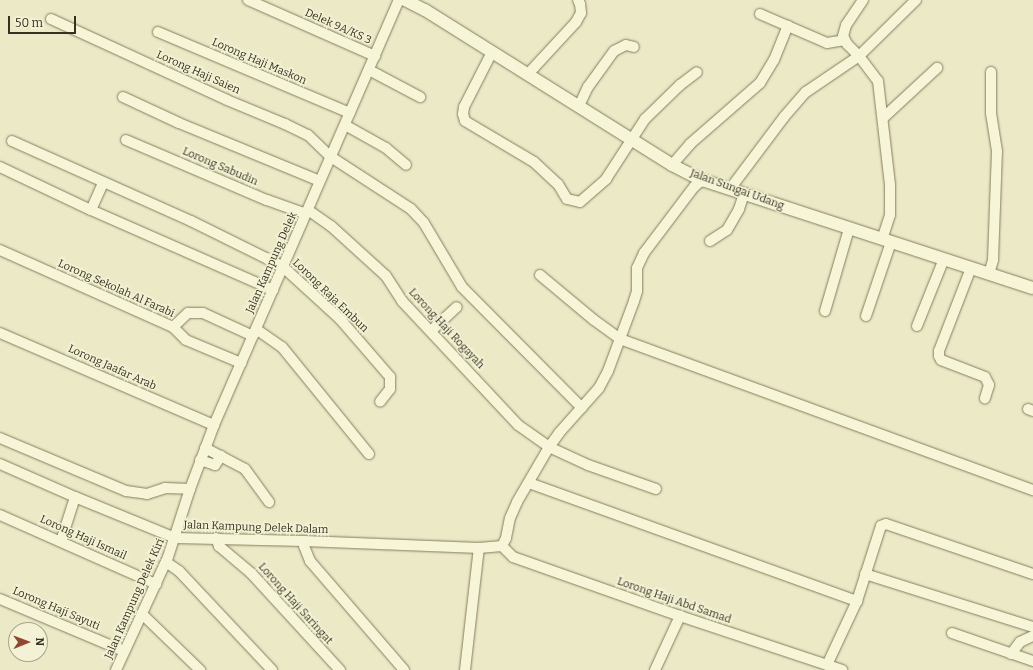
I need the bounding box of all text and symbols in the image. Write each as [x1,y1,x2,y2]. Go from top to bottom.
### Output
street label: Delek 9A/KS 3 [303,6,373,48]
scale bar [10,8,78,34]
text: 50 m [15,16,43,30]
street label: Lorong Haji Maskon [210,36,308,88]
street label: Lorong Haji Saien [154,49,242,97]
street label: Lorong Sabudin [180,145,260,189]
street label: Jalan Sungai Udang [688,167,786,213]
street label: Jalan Kampung Delek [244,210,300,316]
street label: Lorong Raja Embun [289,256,371,336]
street label: Lorong Sekolah Al Farabi [56,257,176,321]
street label: Lorong Haji Rogayah [405,286,487,372]
street label: Lorong Jaafar Arab [66,343,158,393]
street label: Lorong Haji Ismail [38,513,128,563]
street label: Jalan Kampung Delek Dalam [183,519,329,537]
street label: Jalan Kampung Delek Kiri [102,537,168,661]
street label: Lorong Haji Saringat [255,561,335,647]
street label: Lorong Haji Abd Samad [615,575,733,627]
street label: Lorong Haji Sayuti [10,585,102,633]
north arrow [8,622,48,662]
text: N [33,637,46,646]

